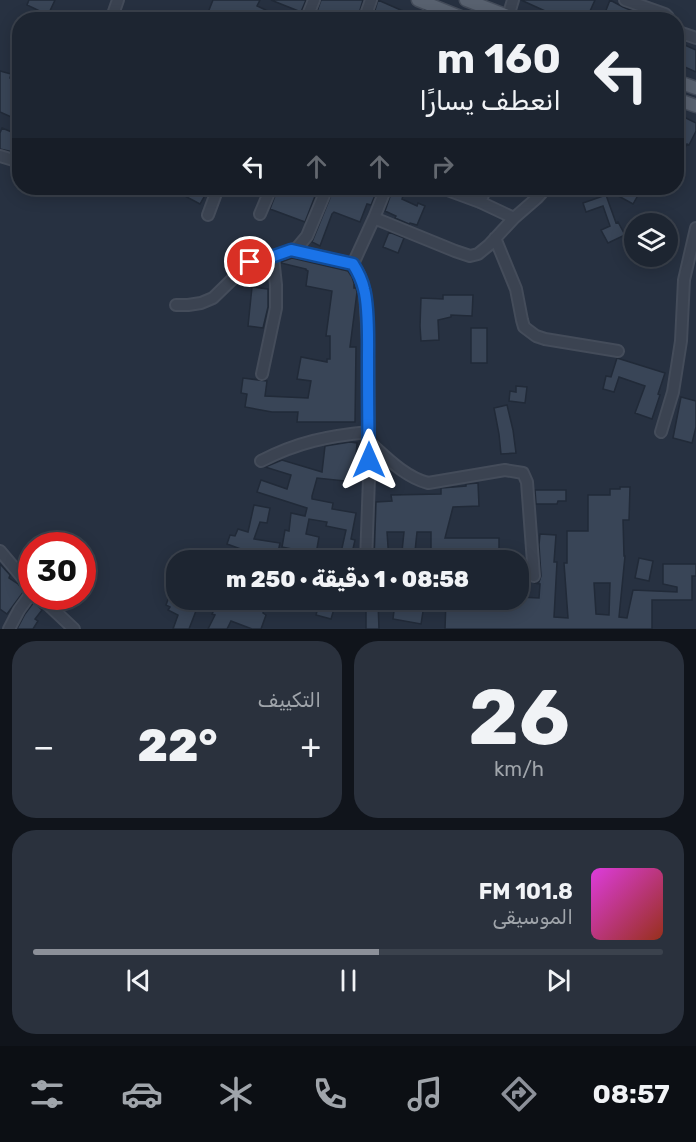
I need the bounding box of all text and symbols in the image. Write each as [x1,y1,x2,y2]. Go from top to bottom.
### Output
text: 160 m [437,34,561,84]
icon: left [582,36,660,114]
text: انعطف يسارًا [419,85,561,117]
icon: left [237,150,270,183]
icon: ahead [300,150,333,183]
icon: ahead [363,150,396,183]
icon: right [426,150,459,183]
map controls [624,213,678,267]
button: layers [624,213,678,267]
pin [224,236,275,287]
icon: arrive [233,245,266,278]
position arrow [337,428,401,492]
speed limit sign: 30 [18,532,96,610]
text: 08:58 · 1 دقيقة · 250 m [226,566,469,593]
text: 26 [468,671,570,764]
text: التكييف [258,688,321,712]
text: 22° [138,719,217,772]
text: − [33,727,54,766]
text: + [300,727,321,766]
text: km/h [494,757,544,781]
text: 101.8 FM [479,878,573,905]
text: الموسيقى [492,905,573,929]
icon: previous [122,964,155,997]
icon: pause [332,964,365,997]
icon: next [542,964,575,997]
icon: filters [26,1073,68,1115]
icon: car [121,1073,163,1115]
icon: climate [215,1073,257,1115]
icon: phone [309,1073,351,1115]
icon: music [404,1073,446,1115]
icon: directions [498,1073,540,1115]
text: 08:57 [592,1078,670,1110]

